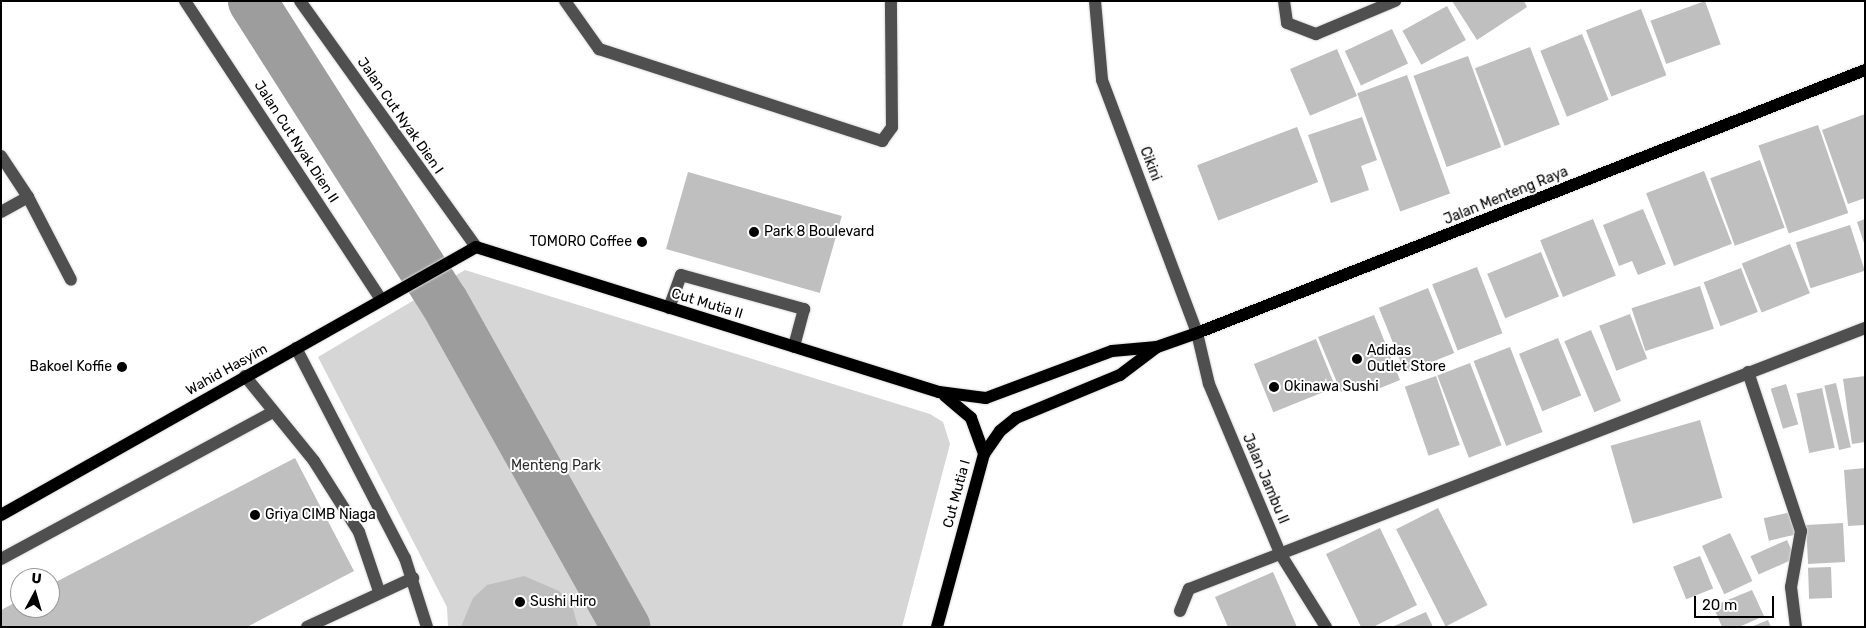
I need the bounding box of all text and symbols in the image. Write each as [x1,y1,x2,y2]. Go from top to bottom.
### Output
street label: Jalan Cut Nyak Dien I [353,54,447,178]
street label: Jalan Cut Nyak Dien II [250,78,342,206]
street label: Cikini [1136,145,1164,183]
street label: Jalan Menteng Raya [1441,163,1571,229]
place label: Park 8 Boulevard [764,224,874,240]
marker: Park 8 Boulevard [748,226,760,238]
place label: TOMORO Coffee [529,234,632,250]
marker: TOMORO Coffee [636,236,648,248]
street label: Cut Mutia II [669,285,745,323]
street label: Wahid Hasyim [183,341,271,399]
place label: Adidas Outlet Store [1367,343,1446,376]
marker: Adidas Outlet Store [1351,353,1363,365]
place label: Bakoel Koffie [30,359,112,375]
marker: Bakoel Koffie [116,361,128,373]
place label: Okinawa Sushi [1284,379,1379,395]
marker: Okinawa Sushi [1268,381,1280,393]
street label: Jalan Jambu II [1238,431,1292,527]
park label: Menteng Park [511,458,601,474]
street label: Cut Mutia I [940,458,974,530]
place label: Griya CIMB Niaga [265,507,376,523]
marker: Griya CIMB Niaga [249,509,261,521]
north arrow [10,568,60,618]
text: U [31,570,42,588]
scale bar [1696,586,1776,618]
place label: Sushi Hiro [530,594,596,610]
marker: Sushi Hiro [514,596,526,608]
text: 20 m [1702,596,1737,614]

